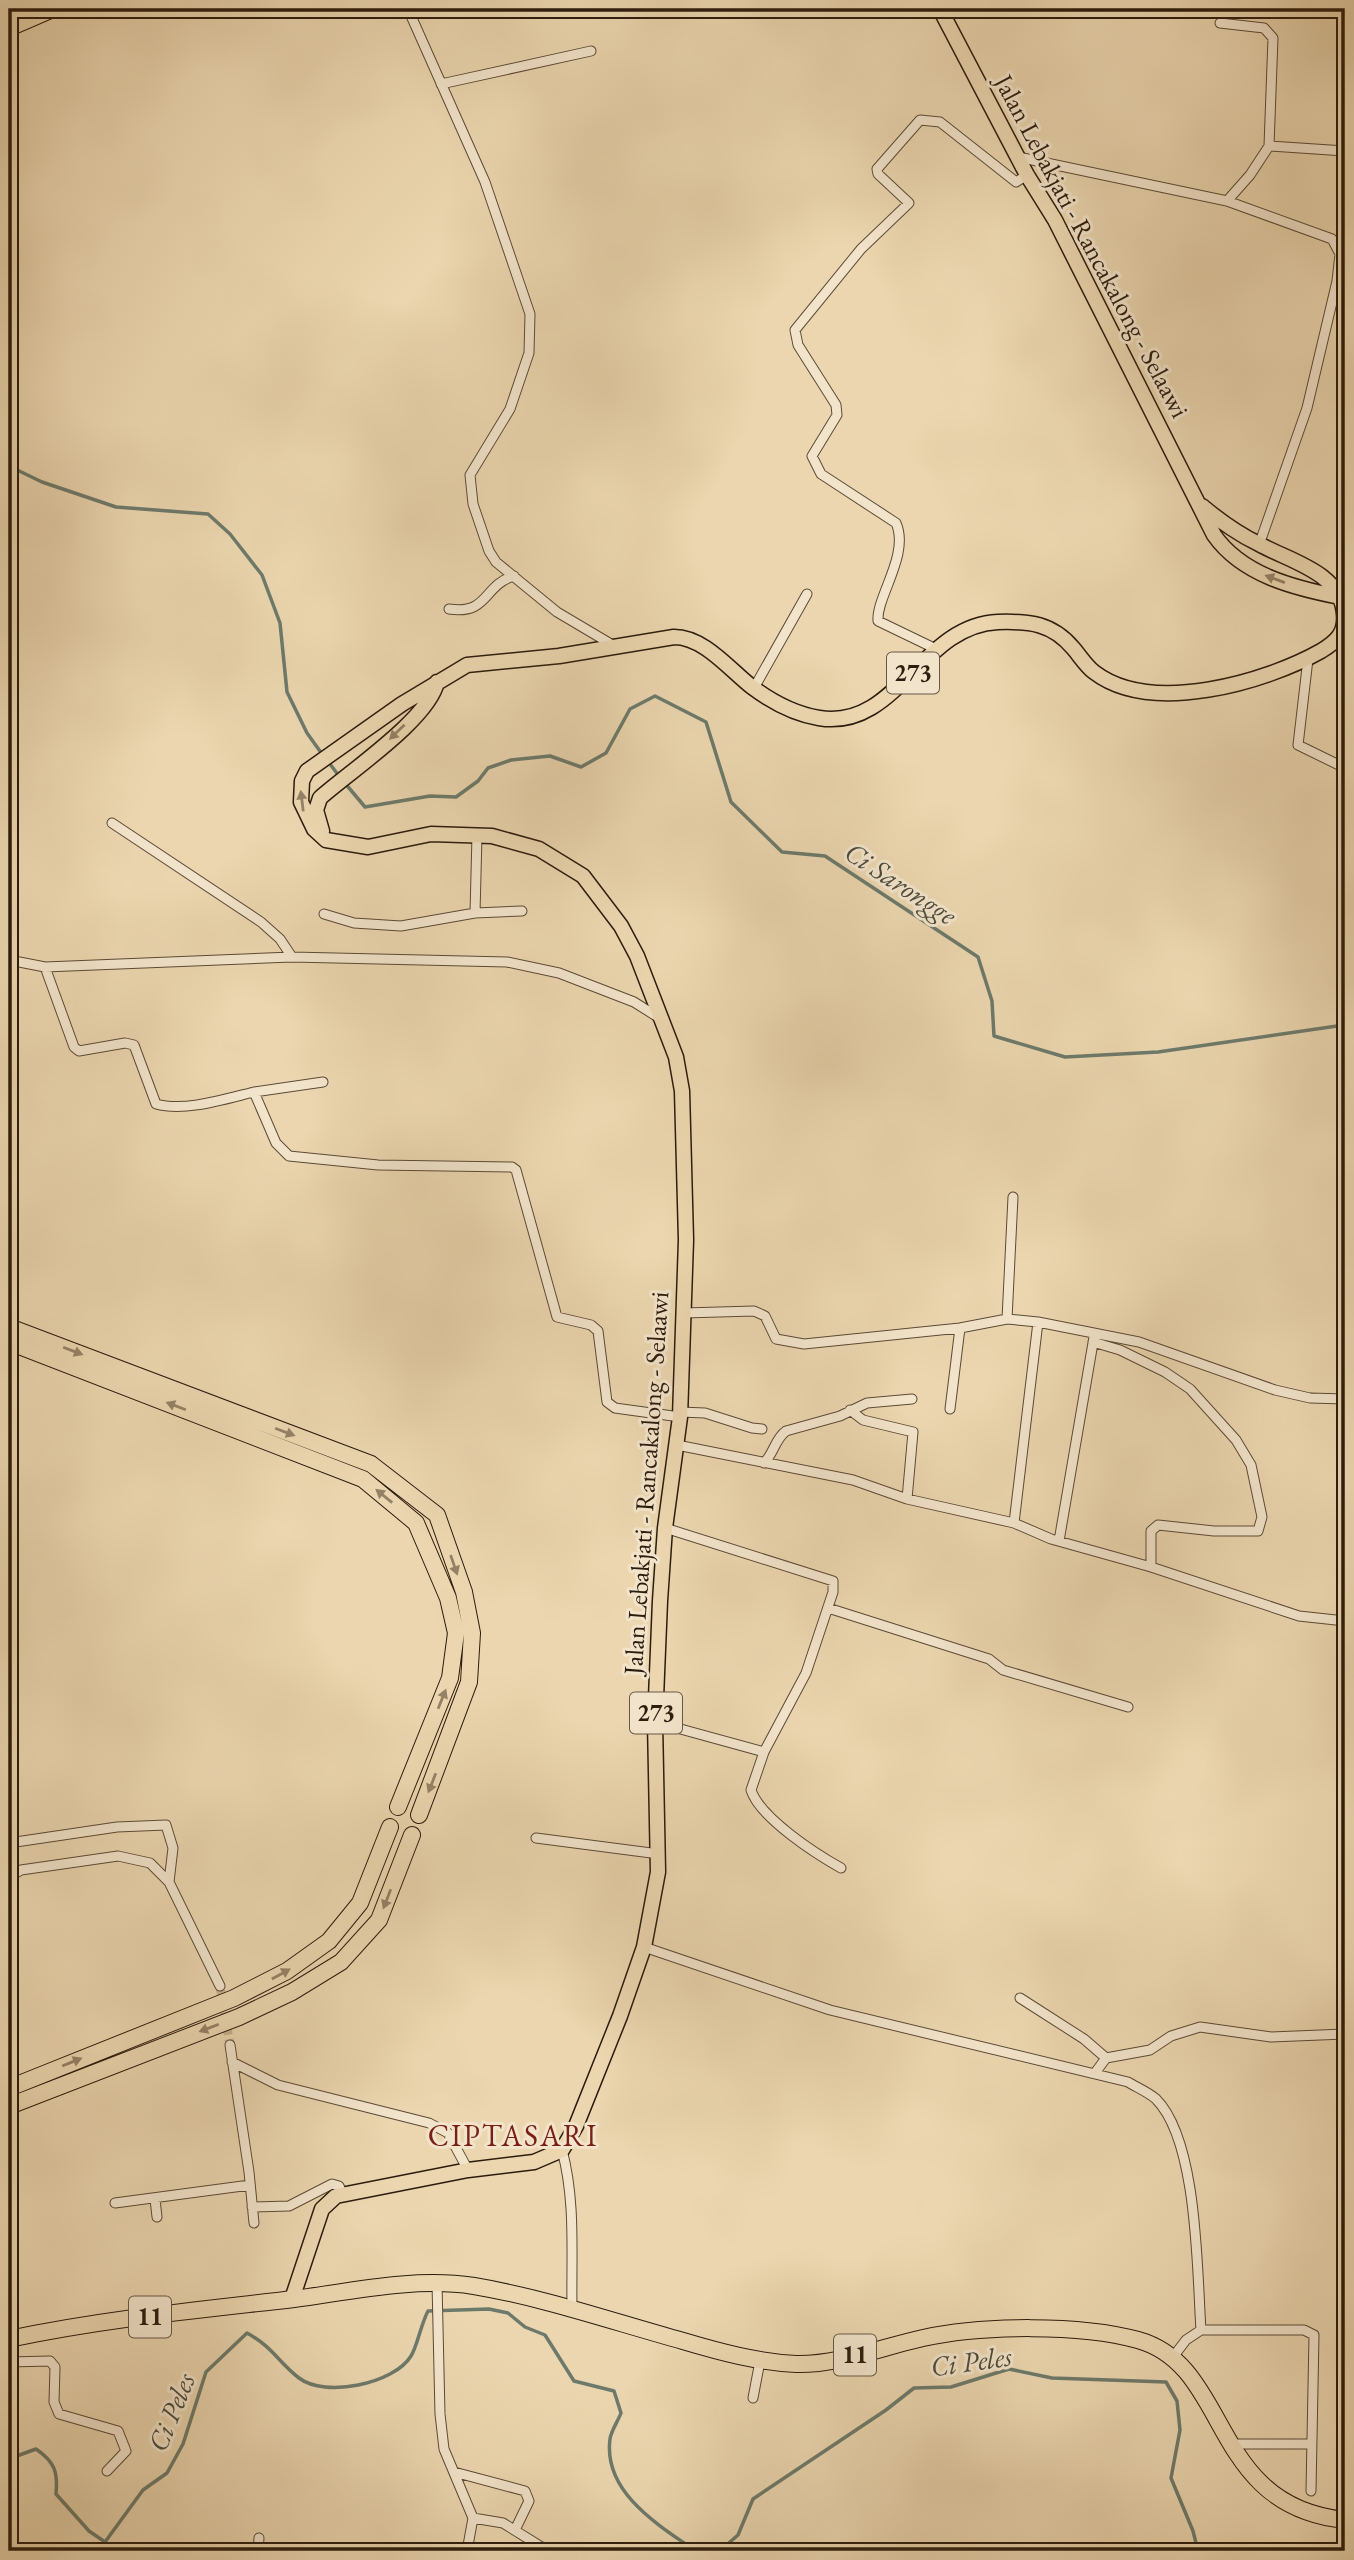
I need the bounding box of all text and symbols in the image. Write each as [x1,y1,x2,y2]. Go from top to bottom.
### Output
street label: Jalan Lebakjati - Rancakalong - Selaawi [986,67,1197,424]
one-way arrow [1264,573,1285,584]
road number: 273 [887,652,939,694]
one-way arrow [389,724,406,740]
one-way arrow [297,790,308,812]
water label: Ci Sarongge [838,833,964,933]
street label: Jalan Lebakjati - Rancakalong - Selaawi [616,1290,676,1678]
one-way arrow [62,1345,83,1356]
one-way arrow [165,1400,186,1411]
one-way arrow [275,1426,296,1437]
one-way arrow [375,1489,392,1504]
one-way arrow [449,1554,460,1575]
one-way arrow [436,1688,447,1709]
road number: 273 [630,1693,682,1734]
one-way arrow [426,1772,437,1793]
one-way arrow [382,1888,393,1909]
one-way arrow [272,1968,292,1980]
one-way arrow [199,2023,220,2034]
one-way arrow [62,2057,83,2068]
district label: CIPTASARI [428,2116,598,2155]
road number: 11 [129,2296,171,2338]
road number: 11 [834,2334,876,2376]
water label: Ci Peles [928,2337,1014,2384]
water label: Ci Peles [139,2367,203,2457]

